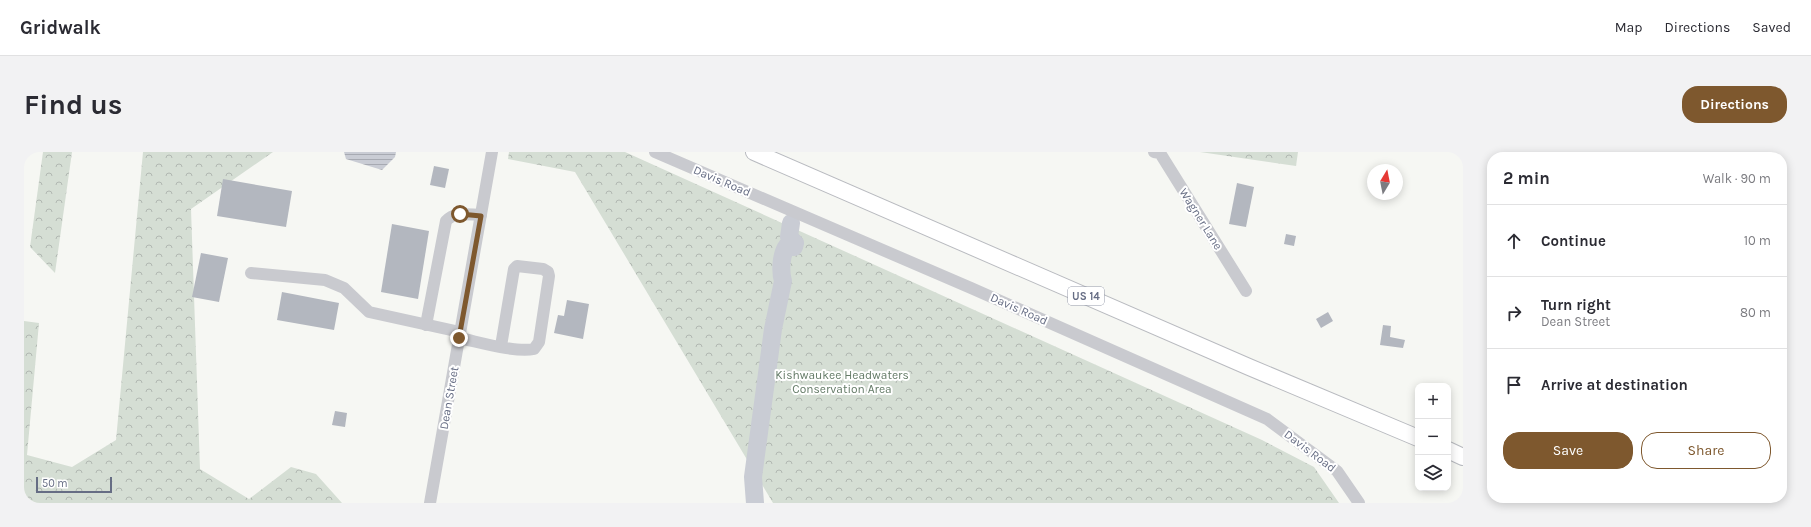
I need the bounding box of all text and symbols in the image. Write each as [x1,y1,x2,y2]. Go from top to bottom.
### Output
text: Gridwalk [20,17,101,39]
text: Map [1615,19,1643,36]
text: Directions [1665,19,1730,36]
text: Saved [1752,19,1791,36]
button: Directions [1682,86,1787,123]
text: Find us [24,88,123,121]
street label: Davis Road [691,163,753,199]
north arrow [1367,164,1403,200]
text: 2 min [1503,168,1550,188]
text: Walk · 90 m [1703,171,1771,186]
street label: Wagner Lane [1177,186,1225,252]
route start [451,205,469,223]
icon: ahead [1503,230,1525,252]
text: Continue [1541,232,1606,250]
text: 10 m [1744,233,1771,248]
road number: US 14 [1068,287,1104,305]
street label: Davis Road [988,290,1050,328]
text: Turn right [1541,296,1611,314]
icon: right [1503,302,1525,324]
text: 80 m [1740,305,1771,320]
text: Dean Street [1541,314,1610,329]
route end [450,329,468,347]
street label: Dean Street [437,365,462,431]
park label: Kishwaukee Headwaters Conservation Area [775,368,909,396]
icon: arrive [1503,374,1525,396]
text: Arrive at destination [1541,376,1688,394]
map controls [1415,383,1451,491]
button: + [1415,383,1451,419]
button: − [1415,419,1451,455]
street label: Davis Road [1281,427,1339,475]
button: Save [1503,432,1633,469]
button: Share [1641,432,1771,469]
button: layers [1415,455,1451,491]
scale bar [36,475,112,494]
text: 50 m [42,477,68,490]

